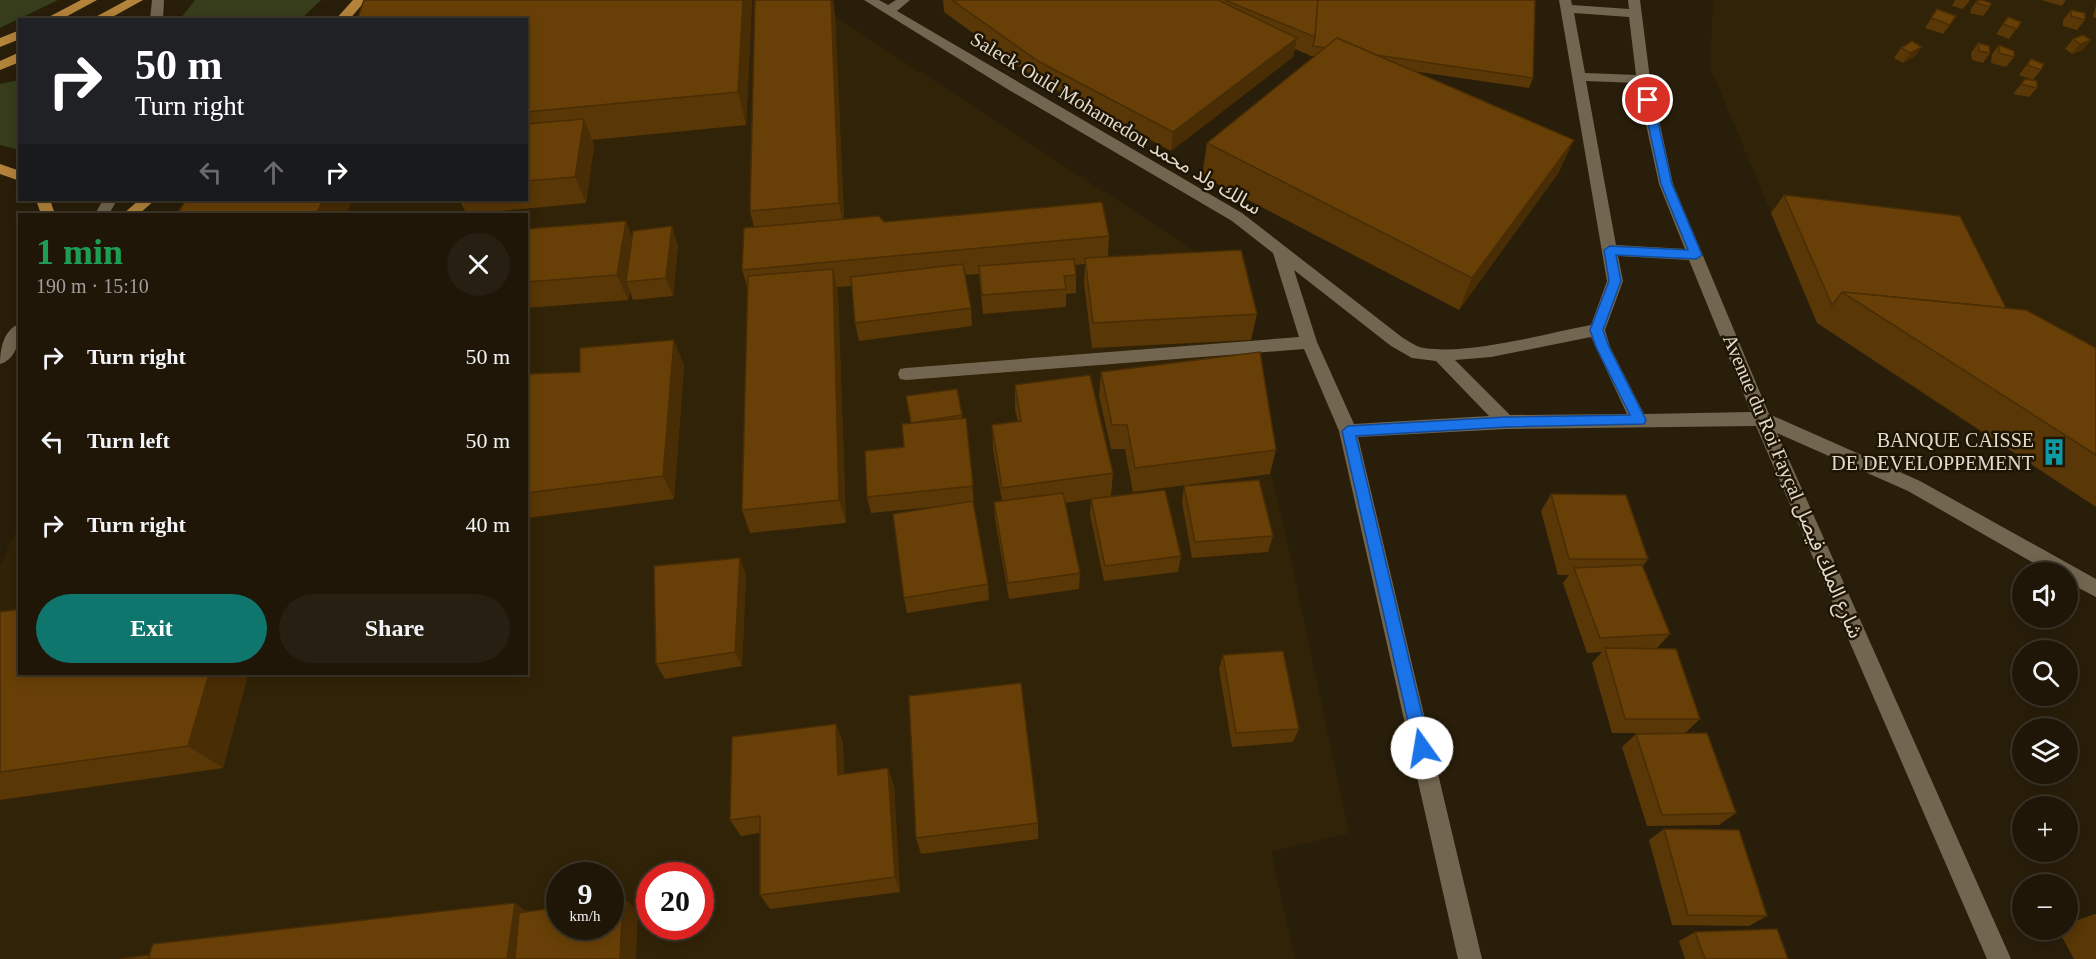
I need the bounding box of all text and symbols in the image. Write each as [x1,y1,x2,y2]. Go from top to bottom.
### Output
street label: Saleck Ould Mohamedou سالك ولد محمد [966,27,1265,219]
icon: right [36,42,114,120]
text: 50 m [135,42,223,88]
pin [1622,74,1673,125]
icon: arrive [1631,83,1664,116]
text: Turn right [135,91,244,121]
icon: left [194,156,227,189]
icon: ahead [257,156,290,189]
icon: right [320,156,353,189]
text: 1 min [36,232,123,272]
button: close [447,233,510,296]
text: 190 m · 15:10 [36,275,149,297]
street label: Avenue du Roi Fayçal شارع الملك فيصل [1715,331,1867,643]
icon: right [36,341,69,374]
text: Turn right [87,344,186,369]
text: 50 m [465,344,510,369]
icon: left [36,425,69,458]
text: Turn left [87,428,170,453]
text: 50 m [465,428,510,453]
place label: BANQUE CAISSE DE DEVELOPPEMENT [1831,429,2034,474]
building icon: BANQUE CAISSE DE DEVELOPPEMENT [2039,437,2069,467]
icon: right [36,509,69,542]
text: Turn right [87,512,186,537]
text: 40 m [465,512,510,537]
map controls [2012,562,2078,940]
button: sound [2012,562,2078,628]
button: Exit [36,594,267,663]
button: Share [279,594,510,663]
button: search [2012,640,2078,706]
position arrow [1390,716,1454,780]
button: layers [2012,718,2078,784]
button: + [2012,796,2078,862]
speed limit sign: 20 [636,862,714,940]
button: − [2012,874,2078,940]
text: 9 [578,877,593,910]
text: km/h [570,908,600,924]

